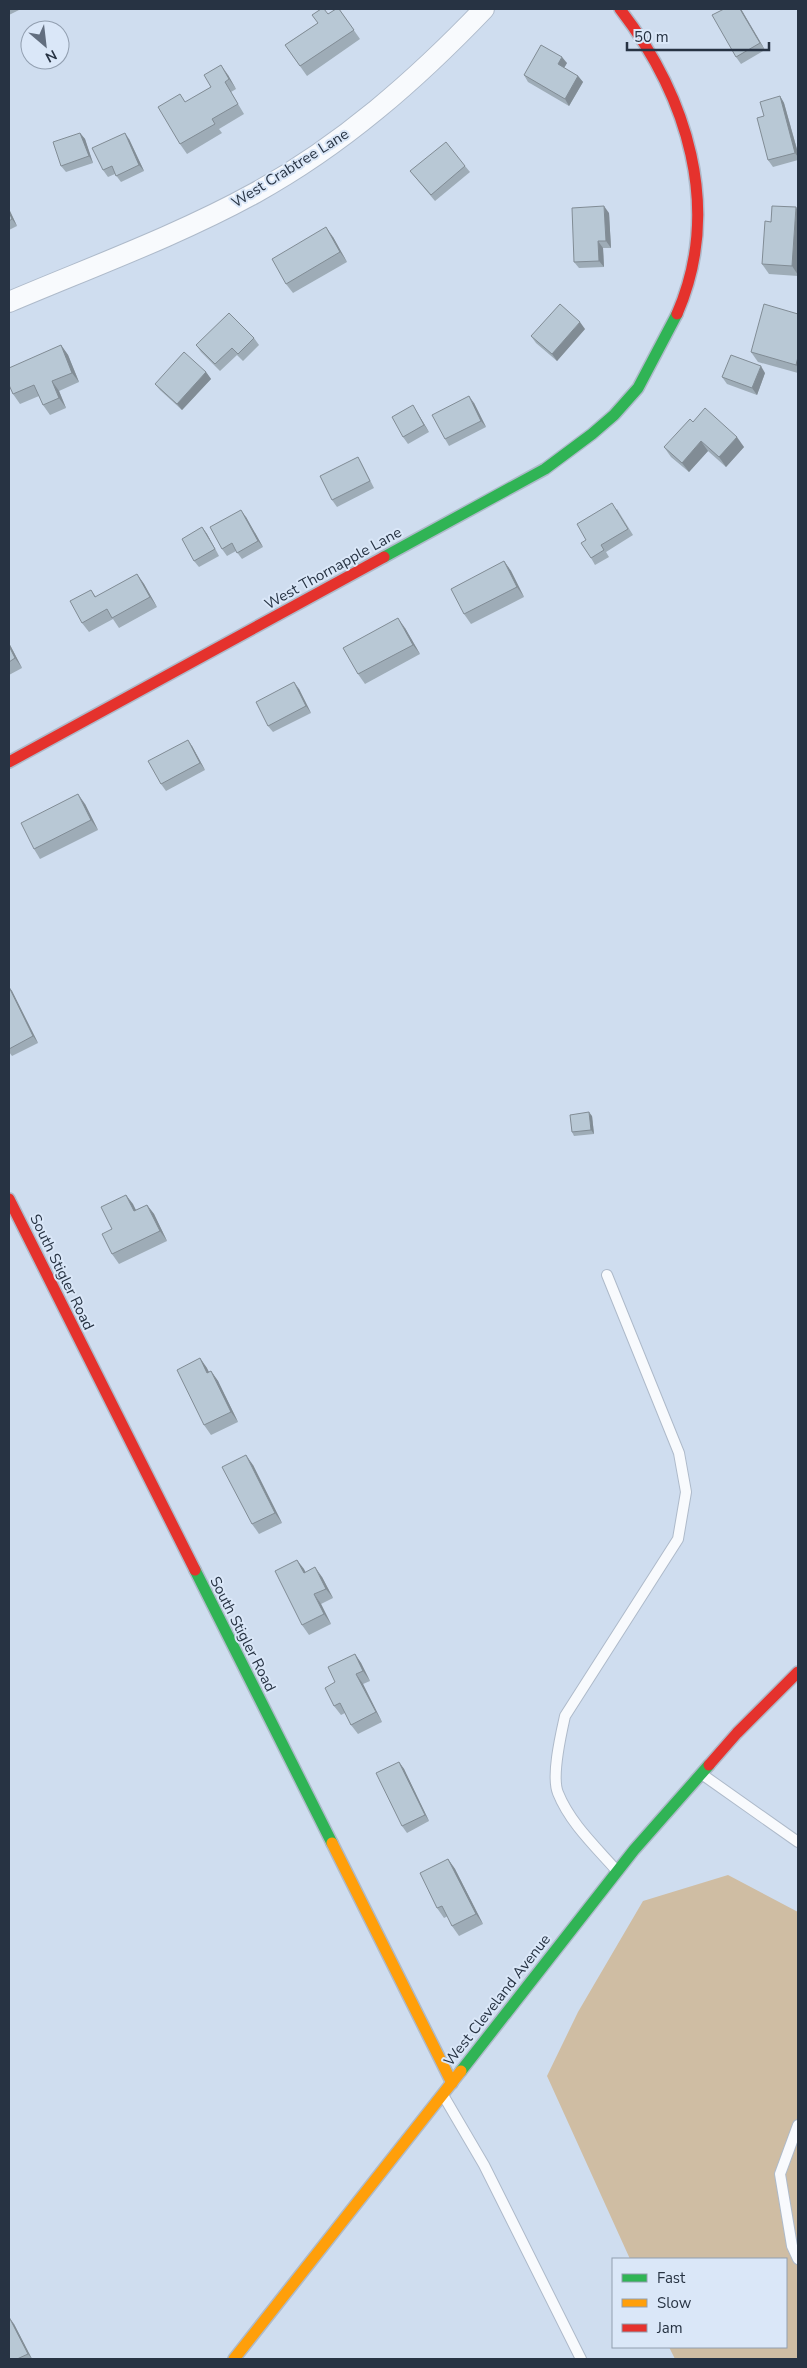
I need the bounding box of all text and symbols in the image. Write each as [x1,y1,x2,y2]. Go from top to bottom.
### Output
north arrow [20,20,70,70]
scale bar [627,20,770,52]
text: 50 m [634,27,669,47]
text: N [42,45,60,67]
street label: West Crabtree Lane [228,124,352,212]
street label: West Thornapple Lane [261,522,405,614]
street label: South Stigler Road [25,1211,99,1333]
street label: South Stigler Road [205,1573,281,1695]
street label: West Cleveland Avenue [439,1930,555,2070]
legend [612,2258,787,2348]
text: Fast [657,2268,686,2288]
text: Slow [657,2293,692,2313]
text: Jam [656,2318,683,2338]

